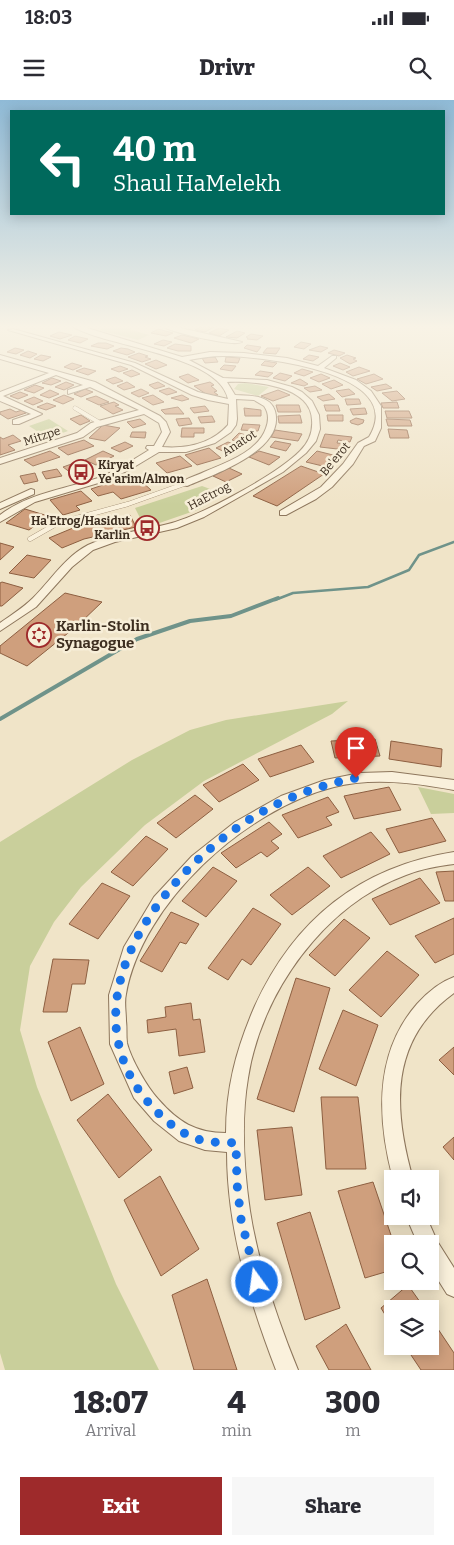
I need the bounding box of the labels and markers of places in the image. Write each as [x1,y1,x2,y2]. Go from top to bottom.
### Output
place label: Kiryat Ye'arim/Almon [98,458,184,486]
bus stop icon: Kiryat Ye'arim/Almon [68,459,94,485]
place label: Ha'Etrog/Hasidut Karlin [31,514,130,542]
bus stop icon: Ha'Etrog/Hasidut Karlin [134,515,160,541]
place label: Karlin-Stolin Synagogue [56,617,150,652]
synagogue icon: Karlin-Stolin Synagogue [26,622,52,648]
pin [335,727,377,778]

